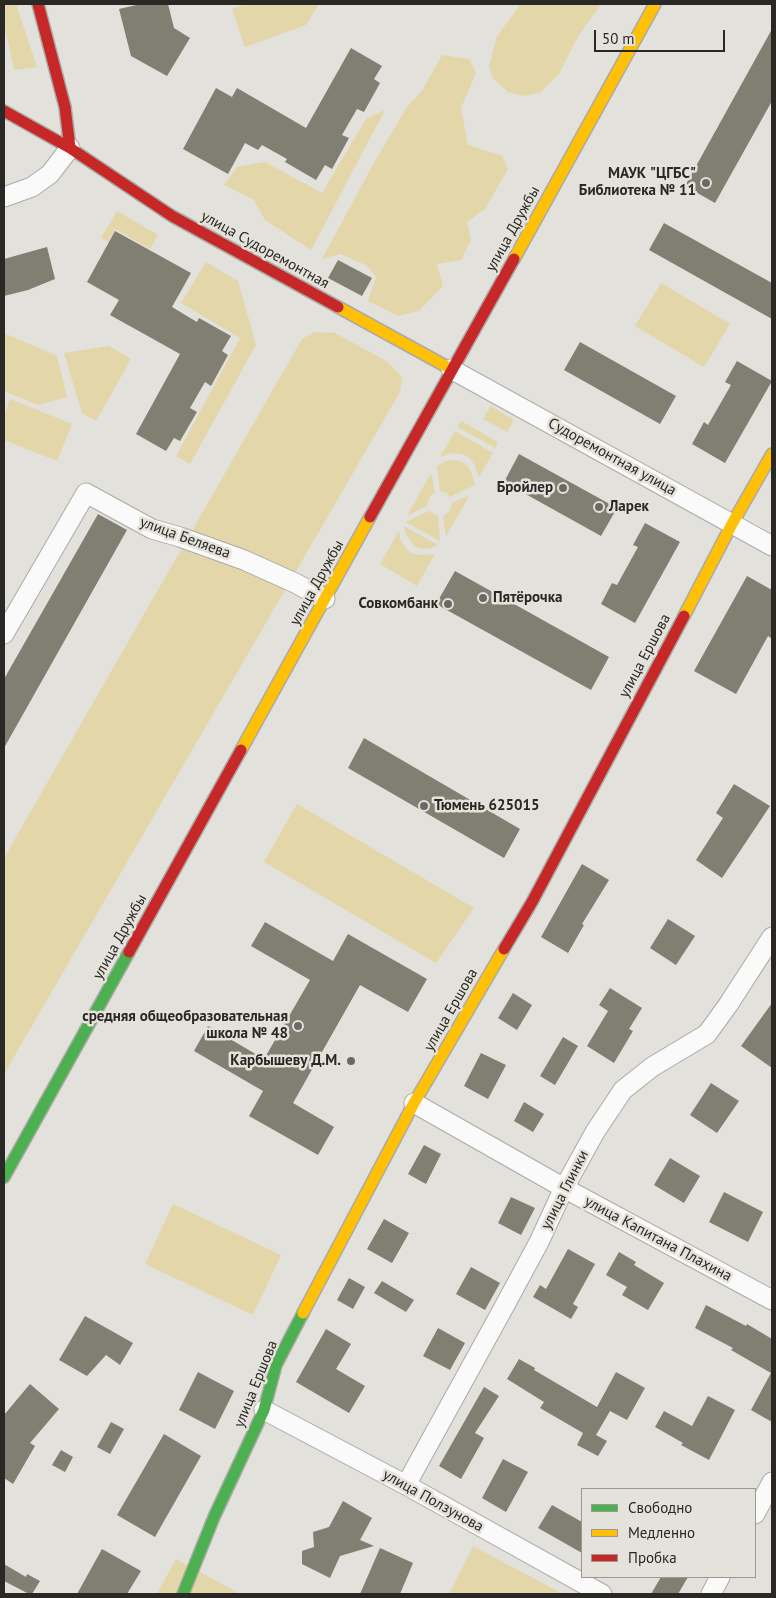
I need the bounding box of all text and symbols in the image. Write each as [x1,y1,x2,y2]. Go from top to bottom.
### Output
scale bar [596,20,727,52]
text: 50 m [602,29,635,48]
place label: МАУК "ЦГБС" Библиотека № 11 [579,165,696,200]
marker: МАУК "ЦГБС" Библиотека № 11 [700,177,712,189]
street label: улица Дружбы [482,183,544,275]
street label: улица Судоремонтная [198,207,332,293]
street label: Судоремонтная улица [545,414,679,500]
place label: Бройлер [497,479,553,497]
marker: Бройлер [557,482,569,494]
place label: Ларек [609,498,649,516]
marker: Ларек [593,501,605,513]
street label: улица Беляева [137,513,233,563]
street label: улица Дружбы [286,537,348,629]
place label: Пятёрочка [493,589,562,607]
marker: Пятёрочка [477,592,489,604]
place label: Совкомбанк [358,595,438,613]
marker: Совкомбанк [442,598,454,610]
street label: улица Ершова [615,611,675,701]
place label: Тюмень 625015 [434,797,540,815]
marker: Тюмень 625015 [418,800,430,812]
street label: улица Дружбы [89,891,151,983]
street label: улица Ершова [420,966,482,1054]
place label: средняя общеобразовательная школа № 48 [82,1008,288,1043]
marker: средняя общеобразовательная школа № 48 [292,1020,304,1032]
place label: Карбышеву Д.М. [230,1052,341,1070]
marker: Карбышеву Д.М. [345,1055,357,1067]
street label: улица Глинки [537,1147,593,1233]
street label: улица Капитана Плахина [581,1192,735,1286]
street label: улица Ершова [230,1338,282,1430]
street label: улица Ползунова [380,1466,486,1536]
legend [581,1488,756,1578]
text: Свободно [628,1498,692,1517]
text: Медленно [628,1523,695,1542]
text: Пробка [628,1548,677,1567]

